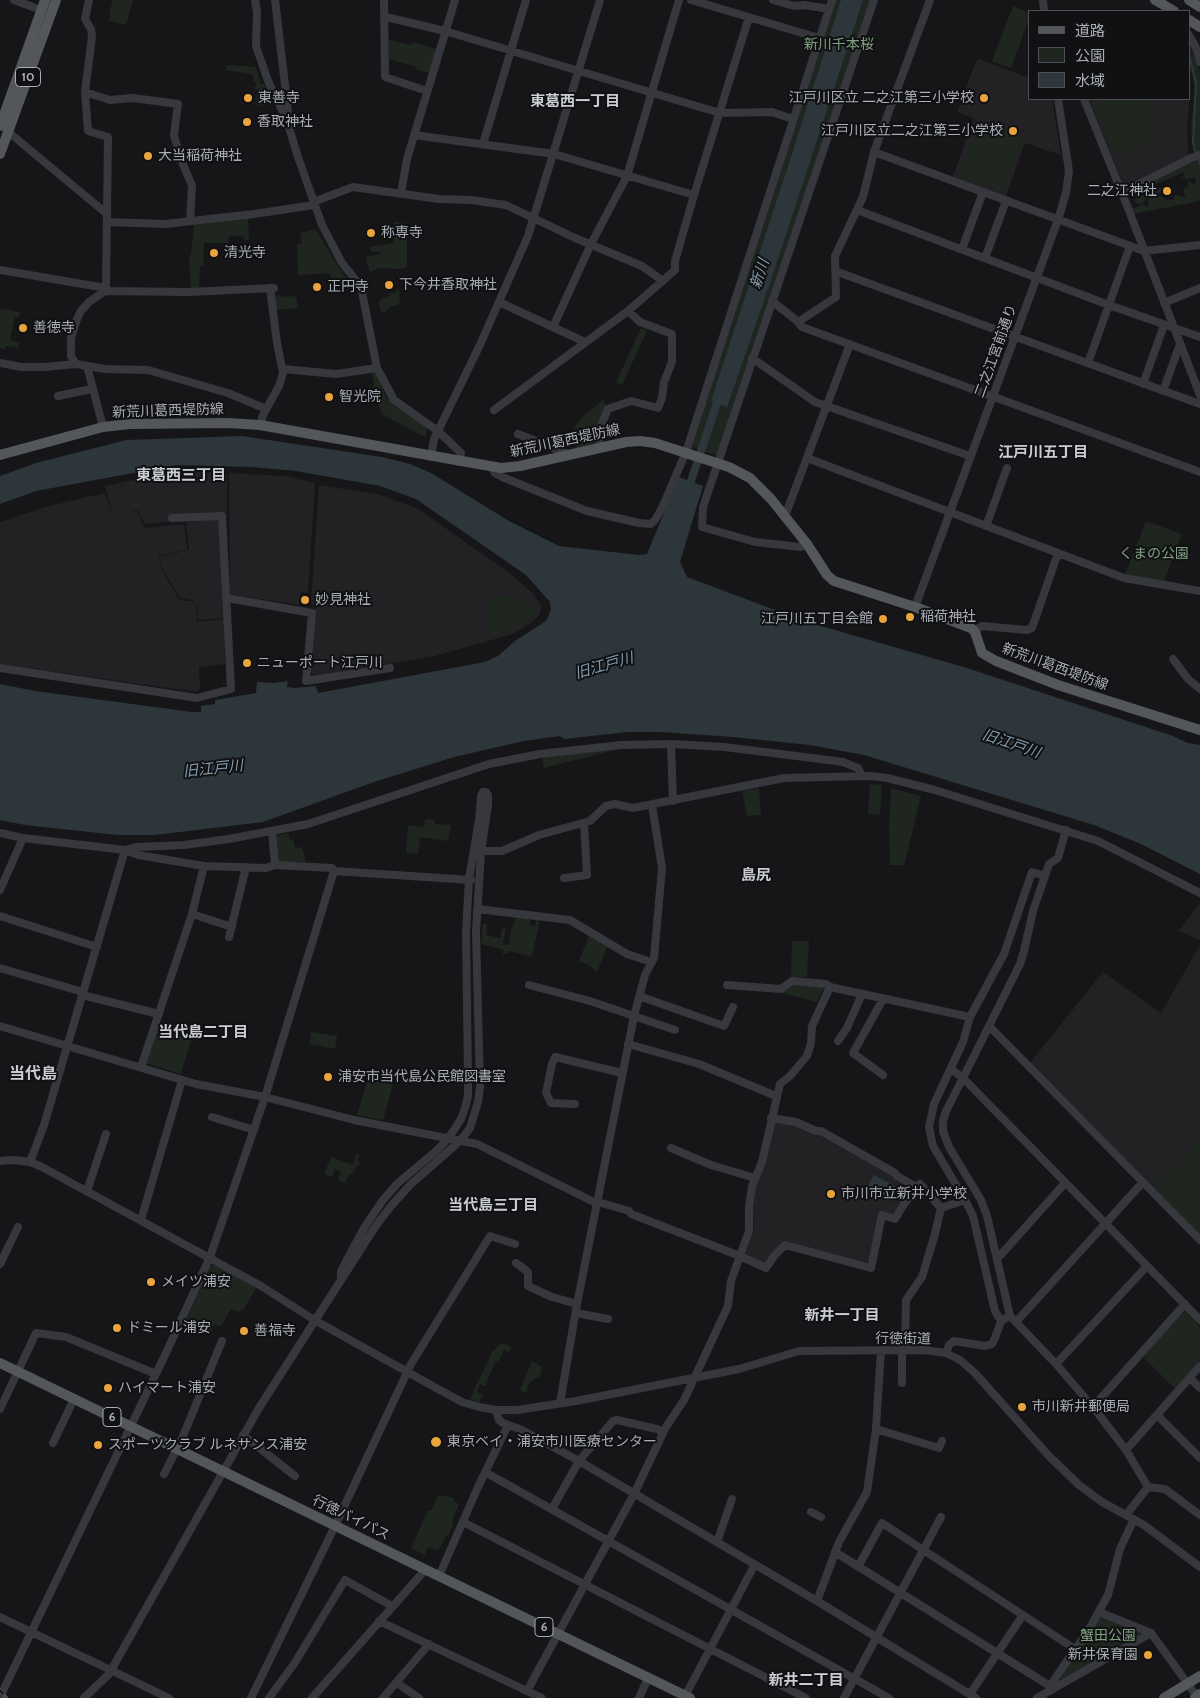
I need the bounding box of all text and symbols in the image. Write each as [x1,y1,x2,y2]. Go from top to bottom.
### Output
legend [1028,10,1190,100]
text: 道路 [1075,22,1105,40]
park label: 新川千本桜 [804,37,874,53]
text: 公園 [1075,47,1105,65]
road number: 10 [15,68,40,86]
text: 水域 [1075,72,1105,90]
place label: 東善寺 [258,90,300,106]
place label: 江戸川区立 二之江第三小学校 [789,90,974,106]
marker: 東善寺 [242,92,254,104]
marker: 江戸川区立 二之江第三小学校 [978,92,990,104]
district label: 東葛西一丁目 [530,93,620,111]
place label: 香取神社 [257,114,313,130]
marker: 香取神社 [241,116,253,128]
place label: 江戸川区立二之江第三小学校 [821,123,1003,139]
marker: 江戸川区立二之江第三小学校 [1007,125,1019,137]
place label: 大当稲荷神社 [158,148,242,164]
marker: 大当稲荷神社 [142,150,154,162]
place label: 二之江神社 [1087,183,1157,199]
marker: 二之江神社 [1161,185,1173,197]
place label: 称専寺 [381,225,423,241]
marker: 称専寺 [365,227,377,239]
place label: 清光寺 [224,245,266,261]
marker: 清光寺 [208,247,220,259]
water label: 新川 [747,257,773,291]
place label: 下今井香取神社 [399,277,497,293]
place label: 正円寺 [327,279,369,295]
marker: 下今井香取神社 [383,279,395,291]
marker: 正円寺 [311,281,323,293]
street label: 二之江宮前通り [971,302,1021,400]
place label: 善徳寺 [33,320,75,336]
marker: 善徳寺 [17,322,29,334]
place label: 智光院 [339,389,381,405]
marker: 智光院 [323,391,335,403]
street label: 新荒川葛西堤防線 [112,401,224,421]
street label: 新荒川葛西堤防線 [508,421,622,461]
district label: 江戸川五丁目 [998,444,1088,462]
district label: 東葛西三丁目 [136,467,226,485]
park label: くまの公園 [1119,546,1189,562]
place label: 妙見神社 [315,592,371,608]
marker: 妙見神社 [299,594,311,606]
place label: 稲荷神社 [920,609,976,625]
place label: 江戸川五丁目会館 [761,611,873,627]
marker: 稲荷神社 [904,611,916,623]
marker: 江戸川五丁目会館 [877,613,889,625]
street label: 新荒川葛西堤防線 [1000,640,1110,694]
water label: 旧江戸川 [573,649,635,683]
place label: ニューポート江戸川 [257,655,383,671]
marker: ニューポート江戸川 [241,657,253,669]
water label: 旧江戸川 [980,726,1042,762]
water label: 旧江戸川 [182,757,244,781]
district label: 島尻 [741,867,771,885]
district label: 当代島二丁目 [158,1024,248,1042]
district label: 当代島 [9,1064,57,1084]
place label: 浦安市当代島公民館図書室 [338,1069,506,1085]
marker: 浦安市当代島公民館図書室 [322,1071,334,1083]
place label: 市川市立新井小学校 [841,1186,967,1202]
marker: 市川市立新井小学校 [825,1188,837,1200]
district label: 当代島三丁目 [448,1197,538,1215]
place label: メイツ浦安 [161,1274,231,1290]
marker: メイツ浦安 [145,1276,157,1288]
district label: 新井一丁目 [805,1307,879,1325]
place label: ドミール浦安 [127,1320,211,1336]
marker: ドミール浦安 [111,1322,123,1334]
place label: 善福寺 [254,1323,296,1339]
marker: 善福寺 [238,1325,250,1337]
street label: 行徳街道 [875,1330,931,1348]
place label: ハイマート浦安 [118,1380,216,1396]
marker: ハイマート浦安 [102,1382,114,1394]
place label: 市川新井郵便局 [1032,1399,1130,1415]
marker: 市川新井郵便局 [1016,1401,1028,1413]
road number: 6 [103,1408,121,1426]
place label: 東京ベイ・浦安市川医療センター [447,1434,657,1450]
marker: 東京ベイ・浦安市川医療センター [429,1435,443,1449]
place label: スポーツクラブ ルネサンス浦安 [108,1437,307,1453]
marker: スポーツクラブ ルネサンス浦安 [92,1439,104,1451]
street label: 行徳バイパス [310,1492,392,1544]
road number: 6 [535,1618,553,1636]
park label: 蟹田公園 [1080,1628,1136,1644]
place label: 新井保育園 [1068,1647,1138,1663]
marker: 新井保育園 [1142,1649,1154,1661]
district label: 新井二丁目 [769,1672,843,1690]

